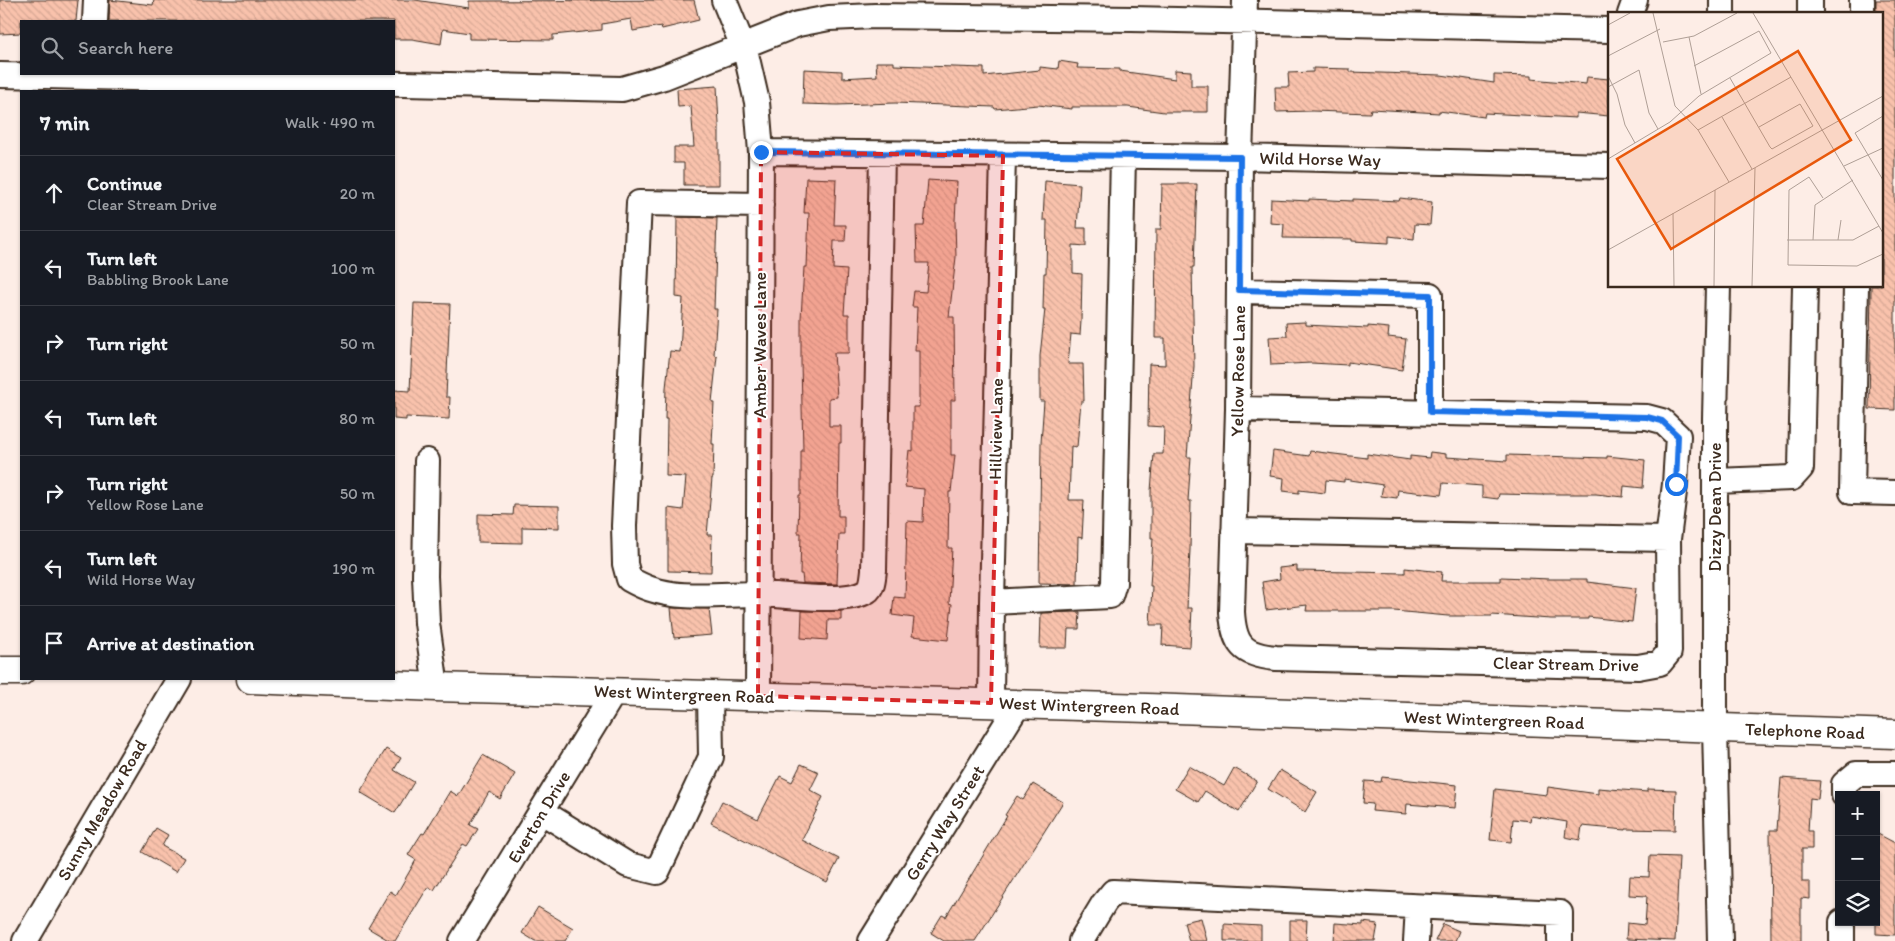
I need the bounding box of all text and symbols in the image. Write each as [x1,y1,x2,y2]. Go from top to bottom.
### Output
inset map [1608,12,1882,288]
search box [20,20,395,75]
icon: search [38,34,66,62]
text: Search here [78,36,173,59]
text: 7 min [40,110,89,135]
text: Walk · 490 m [285,113,375,132]
route end [750,141,773,164]
street label: Wild Horse Way [1259,147,1381,171]
text: Continue [87,172,162,195]
icon: ahead [40,179,68,207]
text: 20 m [340,184,375,203]
text: Clear Stream Drive [87,195,217,214]
text: Turn left [87,247,157,270]
icon: left [40,254,68,282]
text: 100 m [331,259,375,278]
text: Babbling Brook Lane [87,270,229,289]
street label: Amber Waves Lane [749,272,771,418]
street label: Yellow Rose Lane [1226,305,1250,437]
icon: right [40,329,68,357]
text: Turn right [87,332,168,355]
text: 50 m [340,334,375,353]
street label: Hillview Lane [984,378,1008,480]
icon: left [40,404,68,432]
text: Turn left [87,407,157,430]
text: 80 m [339,409,375,428]
street label: Dizzy Dean Drive [1704,442,1726,572]
text: Turn right [87,472,168,495]
route start [1665,473,1688,496]
icon: right [40,479,68,507]
text: 50 m [340,484,375,503]
text: Yellow Rose Lane [87,495,204,514]
text: Turn left [87,547,157,570]
icon: left [40,554,68,582]
text: 190 m [332,559,375,578]
text: Wild Horse Way [87,570,195,589]
icon: arrive [40,629,68,657]
text: Arrive at destination [87,632,254,655]
street label: Clear Stream Drive [1493,652,1639,676]
street label: West Wintergreen Road [593,680,775,708]
street label: West Wintergreen Road [998,692,1180,720]
street label: West Wintergreen Road [1403,706,1585,734]
street label: Telephone Road [1745,718,1866,744]
street label: Sunny Meadow Road [53,735,151,885]
street label: Gerry Way Street [901,761,989,885]
street label: Everton Drive [503,767,575,867]
map controls [1835,791,1880,926]
button: + [1835,791,1880,836]
button: − [1835,836,1880,881]
button: layers [1835,881,1880,926]

